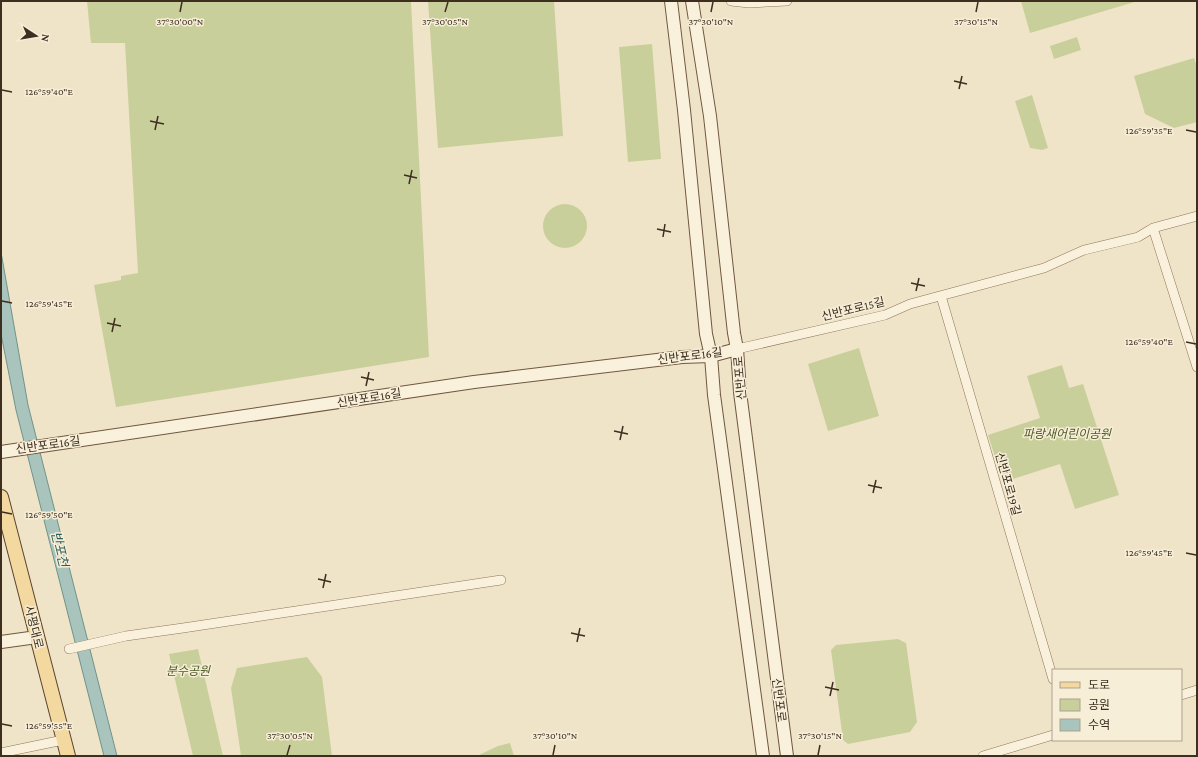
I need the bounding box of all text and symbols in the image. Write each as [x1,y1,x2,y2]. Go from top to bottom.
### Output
north arrow [16,16,56,56]
text: 37°30'00"N [157,16,204,27]
text: 37°30'05"N [422,16,468,27]
text: 37°30'10"N [689,16,734,27]
text: 37°30'15"N [954,16,998,27]
text: N [39,33,52,43]
text: 126°59'40"E [25,86,73,97]
text: 126°59'35"E [1126,125,1173,136]
street label: 신반포로15길 [820,294,886,324]
text: 126°59'45"E [26,298,73,309]
text: 126°59'40"E [1125,336,1173,347]
street label: 신반포로16길 [657,345,723,367]
street label: 신반포로 [731,355,749,401]
street label: 신반포로16길 [336,386,402,410]
park label: 파랑새어린이공원 [1023,427,1112,441]
street label: 신반포로16길 [15,434,81,456]
street label: 신반포로19길 [992,451,1024,517]
text: 126°59'50"E [25,509,73,520]
water label: 반포천 [48,530,72,569]
text: 126°59'45"E [1126,547,1173,558]
street label: 사평대로 [22,604,46,650]
park label: 분수공원 [166,664,211,678]
legend [1052,669,1182,741]
street label: 신반포로 [769,677,789,723]
text: 도로 [1088,678,1110,692]
text: 공원 [1088,698,1110,712]
text: 수역 [1088,718,1110,732]
text: 126°59'55"E [26,720,73,731]
text: 37°30'05"N [267,730,313,741]
text: 37°30'10"N [533,730,578,741]
text: 37°30'15"N [798,730,842,741]

